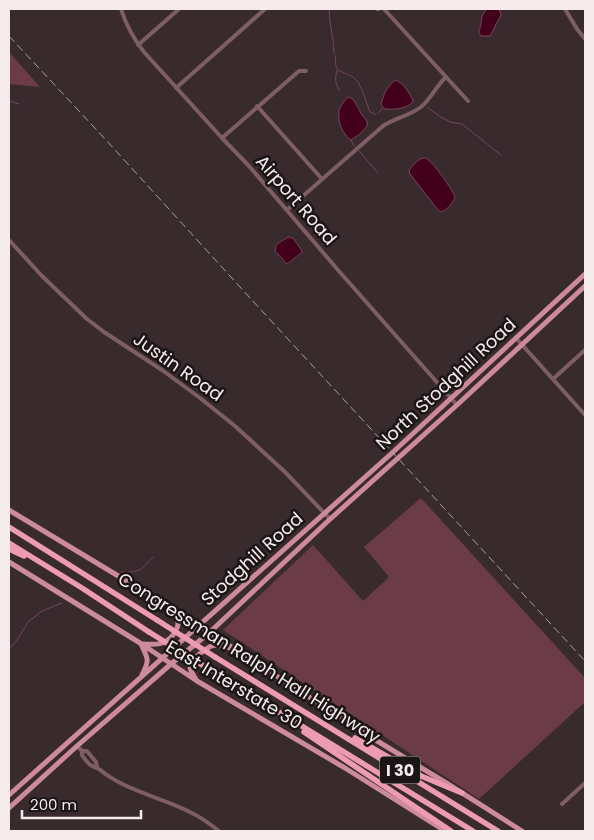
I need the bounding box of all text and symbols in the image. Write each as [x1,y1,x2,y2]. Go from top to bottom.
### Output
street label: Airport Road [250,149,342,250]
street label: North Stodghill Road [370,312,521,455]
street label: Justin Road [128,326,228,407]
street label: Stodghill Road [195,506,308,611]
street label: Congressman Ralph Hall Highway [113,566,385,749]
street label: East Interstate 30 [161,634,307,735]
road number: I 30 [380,756,420,784]
scale bar [22,788,141,820]
text: 200 m [30,794,77,815]

